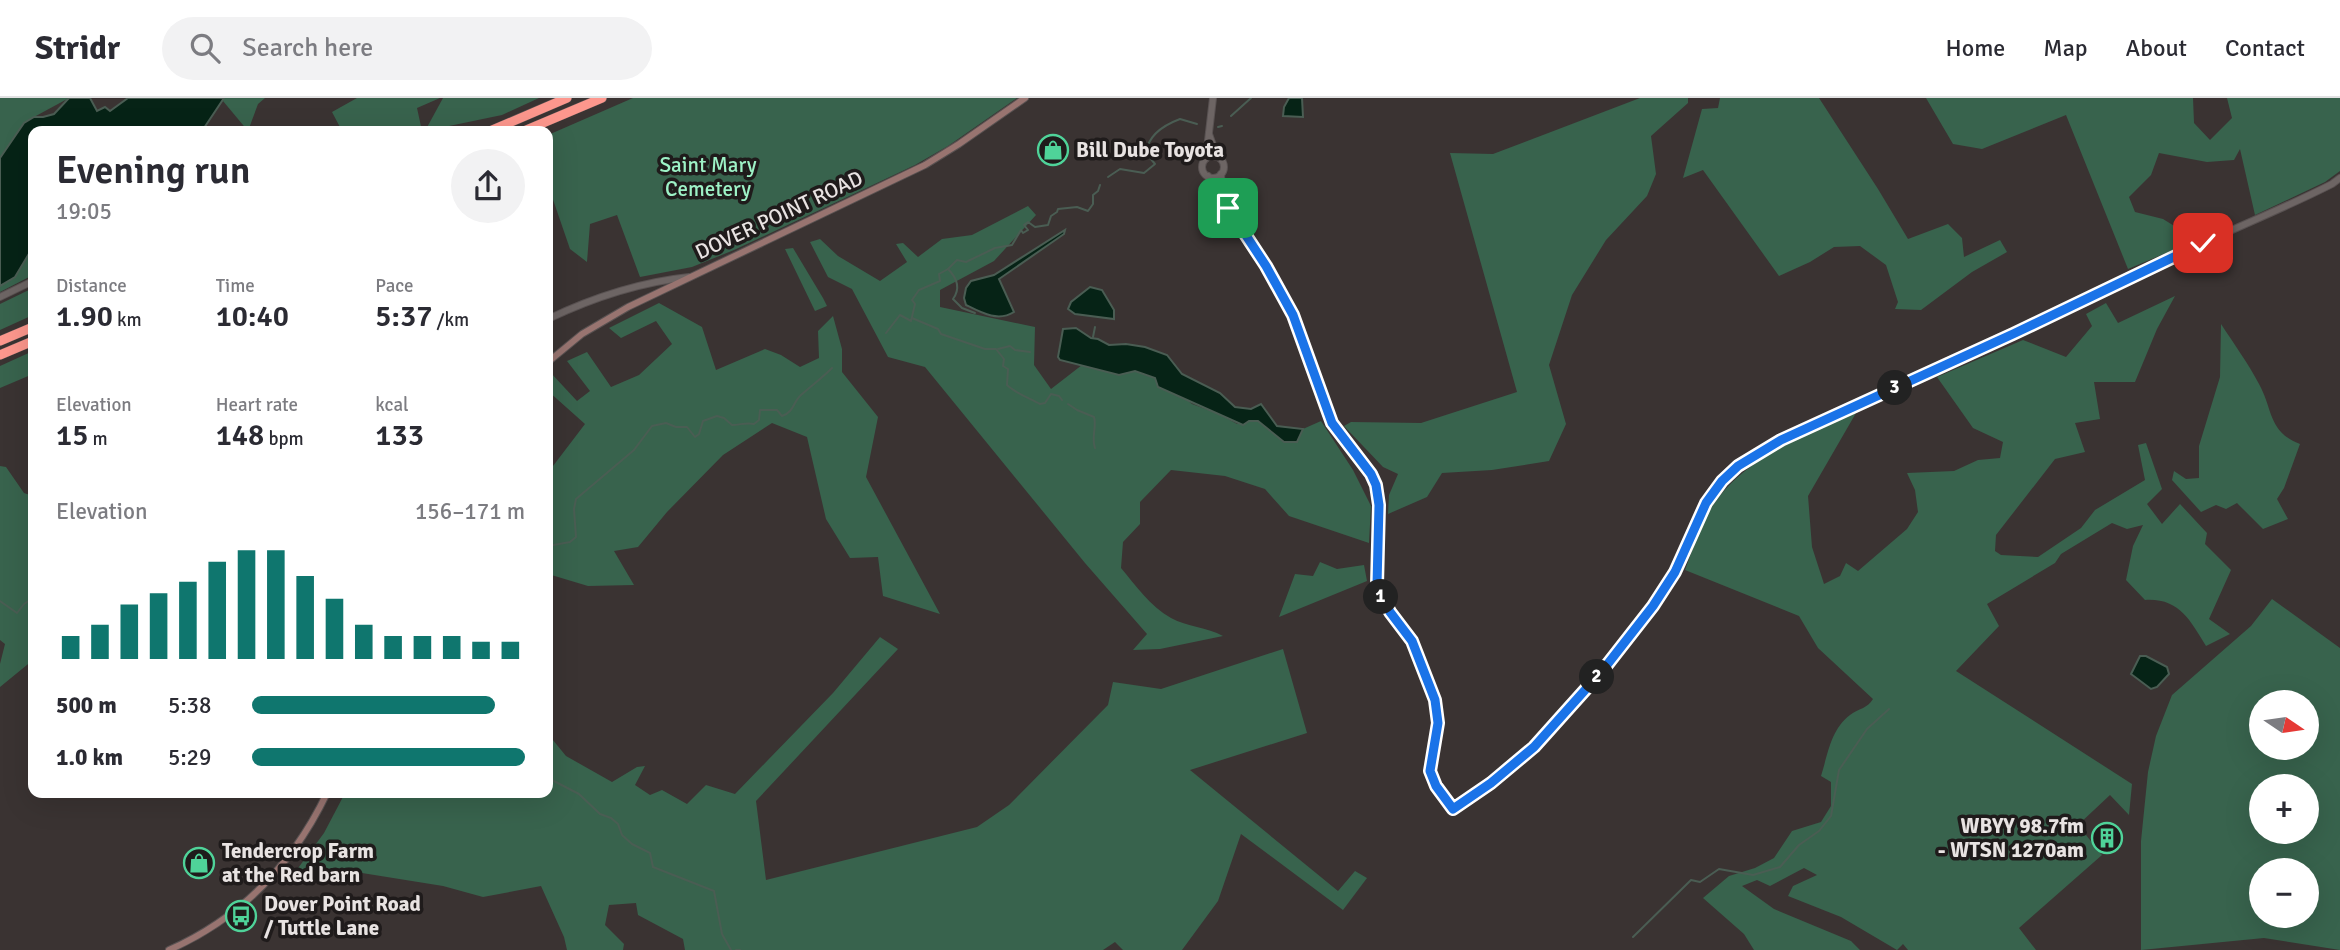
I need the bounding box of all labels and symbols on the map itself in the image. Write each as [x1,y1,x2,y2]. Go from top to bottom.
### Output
shop icon: Bill Dube Toyota [1036,133,1070,167]
place label: Bill Dube Toyota [1076,137,1224,163]
park label: Saint Mary Cemetery [659,152,757,202]
street label: DOVER POINT ROAD [691,165,867,265]
pin [1198,178,1258,238]
pin [2173,213,2233,273]
pin: 3 [1878,370,1912,406]
pin: 1 [1364,580,1398,614]
pin: 2 [1580,660,1614,694]
north arrow [2249,690,2319,760]
place label: WBYY 98.7fm - WTSN 1270am [1938,813,2084,863]
building icon: WBYY 98.7fm - WTSN 1270am [2090,821,2124,855]
place label: Tendercrop Farm at the Red barn [222,838,374,888]
shop icon: Tendercrop Farm at the Red barn [182,846,216,880]
place label: Dover Point Road / Tuttle Lane [264,891,421,941]
bus stop icon: Dover Point Road / Tuttle Lane [224,899,258,933]

